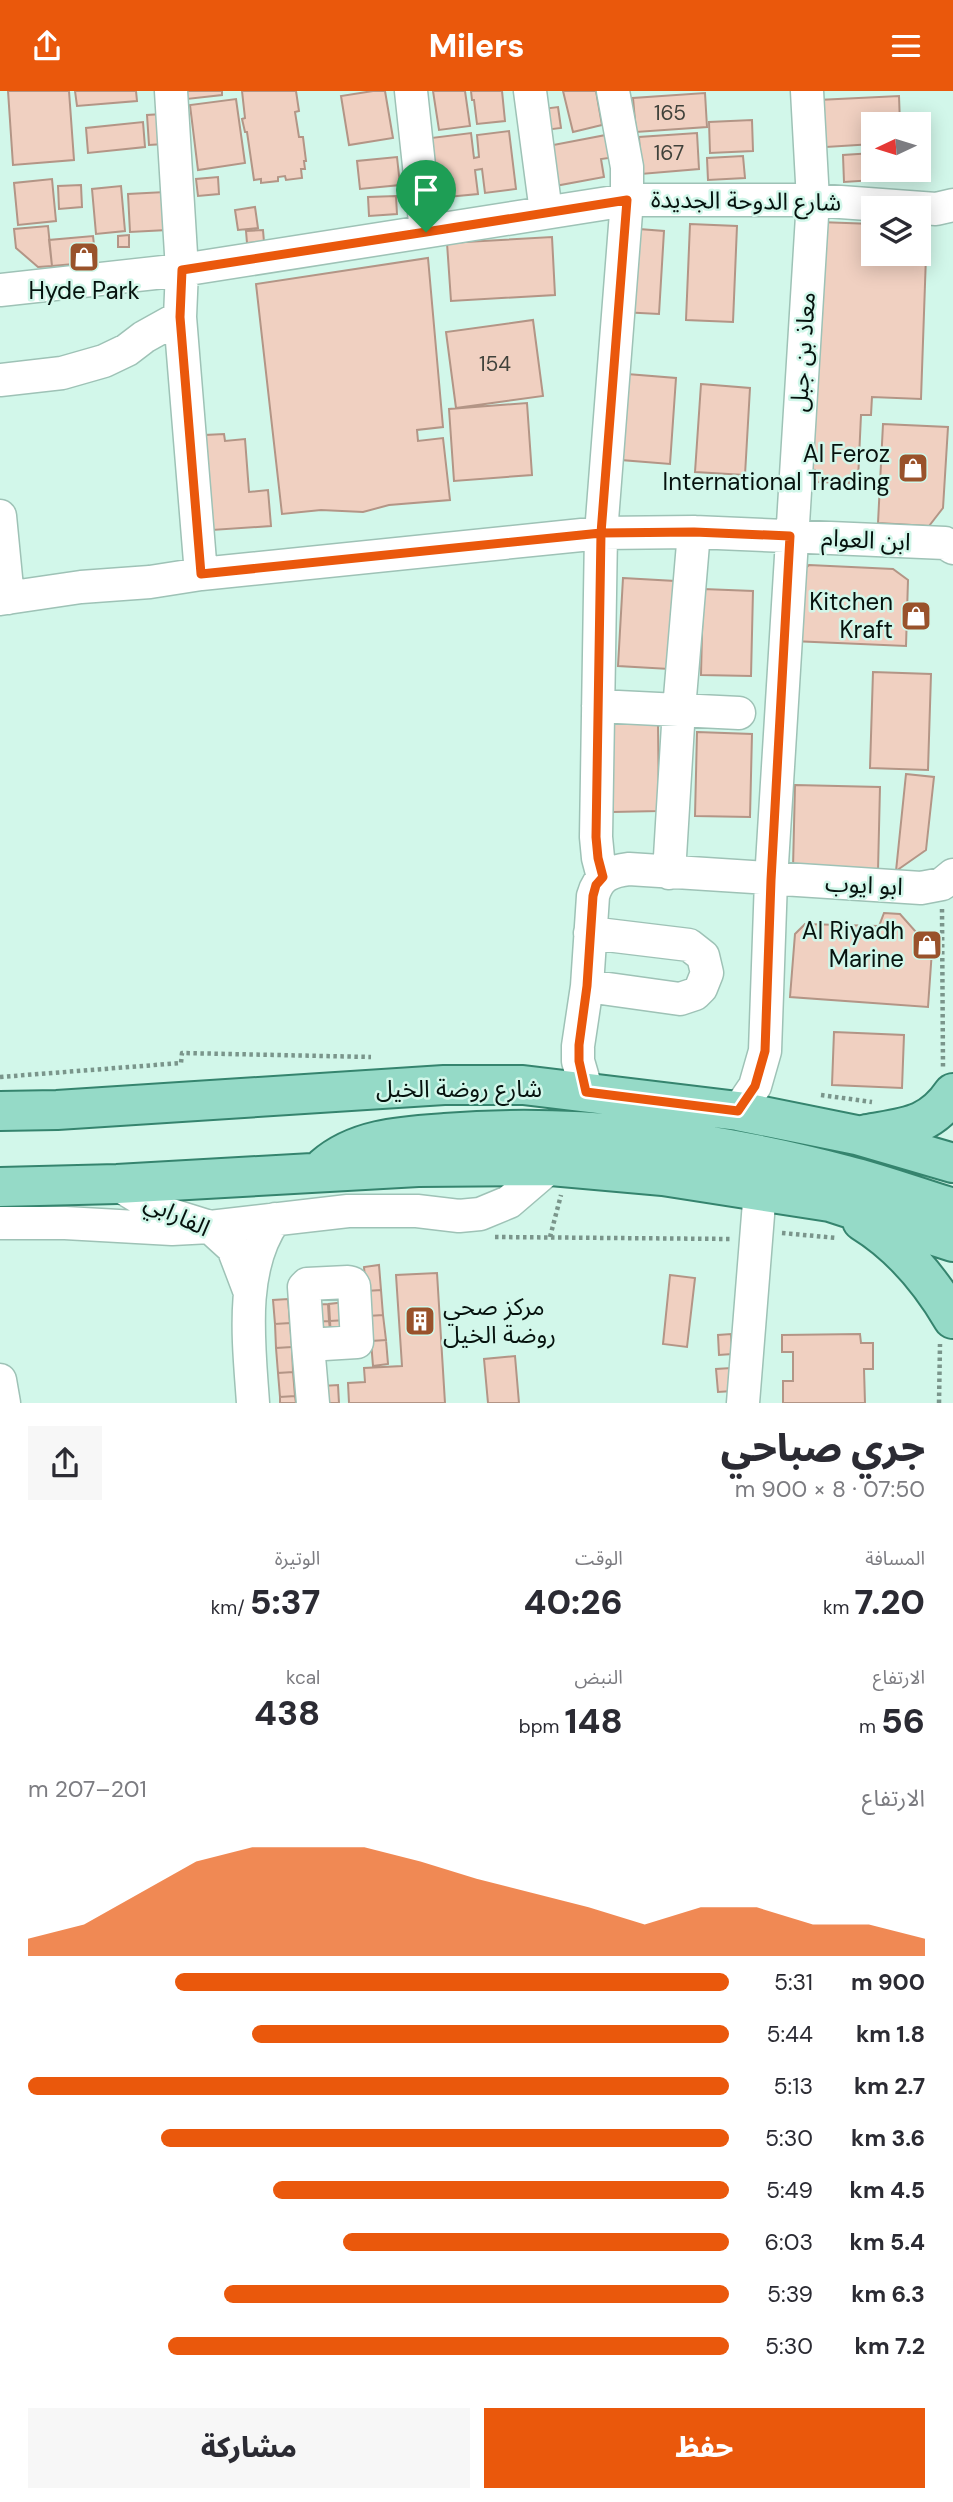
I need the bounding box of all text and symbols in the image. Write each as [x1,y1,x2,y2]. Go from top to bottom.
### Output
text: Milers [429,25,524,67]
icon: share [28,27,66,65]
icon: menu [887,27,925,65]
house number: 165 [654,99,686,127]
north arrow [861,112,931,182]
map controls [861,112,931,266]
house number: 167 [654,139,684,167]
pin [396,160,456,232]
icon: arrive [407,171,445,209]
street label: شارع الدوحة الجديدة [650,183,841,220]
button: layers [861,196,931,266]
shop icon: Hyde Park [67,240,101,274]
place label: Hyde Park [28,275,140,306]
street label: معاذ بن جبل [783,291,822,413]
house number: 154 [479,350,511,378]
place label: Al Feroz International Trading [663,438,890,497]
shop icon: Al Feroz International Trading [896,451,930,485]
street label: ابن العوام [821,522,911,560]
place label: Kitchen Kraft [809,586,893,645]
shop icon: Kitchen Kraft [899,599,933,633]
street label: ابو ايوب [824,867,904,902]
place label: Al Riyadh Marine [802,915,904,974]
shop icon: Al Riyadh Marine [910,928,944,962]
street label: شارع روضة الخيل [376,1073,542,1106]
street label: الفارابي [138,1186,215,1246]
place label: مركز صحي روضة الخيل [443,1291,556,1350]
building icon: مركز صحي روضة الخيل [403,1304,437,1338]
text: جري صباحي [721,1423,925,1473]
button: share [28,1426,102,1500]
text: 07:50 · 8 × 900 m [735,1474,925,1504]
text: الوتيرة [275,1546,320,1571]
text: الوقت [575,1546,623,1571]
text: المسافة [865,1546,925,1571]
text: 5:37 [250,1579,320,1625]
text: 40:26 [523,1579,623,1625]
text: 7.20 [854,1579,925,1625]
text: /km [211,1595,250,1620]
text: km [823,1595,854,1620]
text: kcal [286,1665,320,1690]
text: النبض [574,1665,623,1690]
text: الارتفاع [873,1665,925,1690]
text: 438 [254,1690,320,1736]
text: 148 [565,1698,623,1744]
text: 56 [881,1698,925,1744]
text: bpm [519,1714,565,1739]
text: m [859,1714,881,1739]
text: 201–207 m [28,1774,147,1804]
text: الارتفاع [862,1783,925,1813]
text: 5:31 [774,1967,813,1997]
text: 900 m [851,1967,925,1997]
text: 5:44 [766,2019,813,2049]
text: 1.8 km [856,2019,925,2049]
text: 5:13 [774,2071,813,2101]
text: 2.7 km [854,2071,925,2101]
text: 5:30 [765,2123,813,2153]
text: 3.6 km [851,2123,925,2153]
text: 5:49 [766,2175,813,2205]
text: 4.5 km [850,2175,925,2205]
text: 6:03 [765,2227,813,2257]
text: 5.4 km [850,2227,925,2257]
text: 5:39 [767,2279,813,2309]
text: 6.3 km [851,2279,925,2309]
text: 5:30 [765,2331,813,2361]
text: 7.2 km [855,2331,925,2361]
button: مشاركة [28,2408,470,2488]
button: حفظ [484,2408,925,2488]

